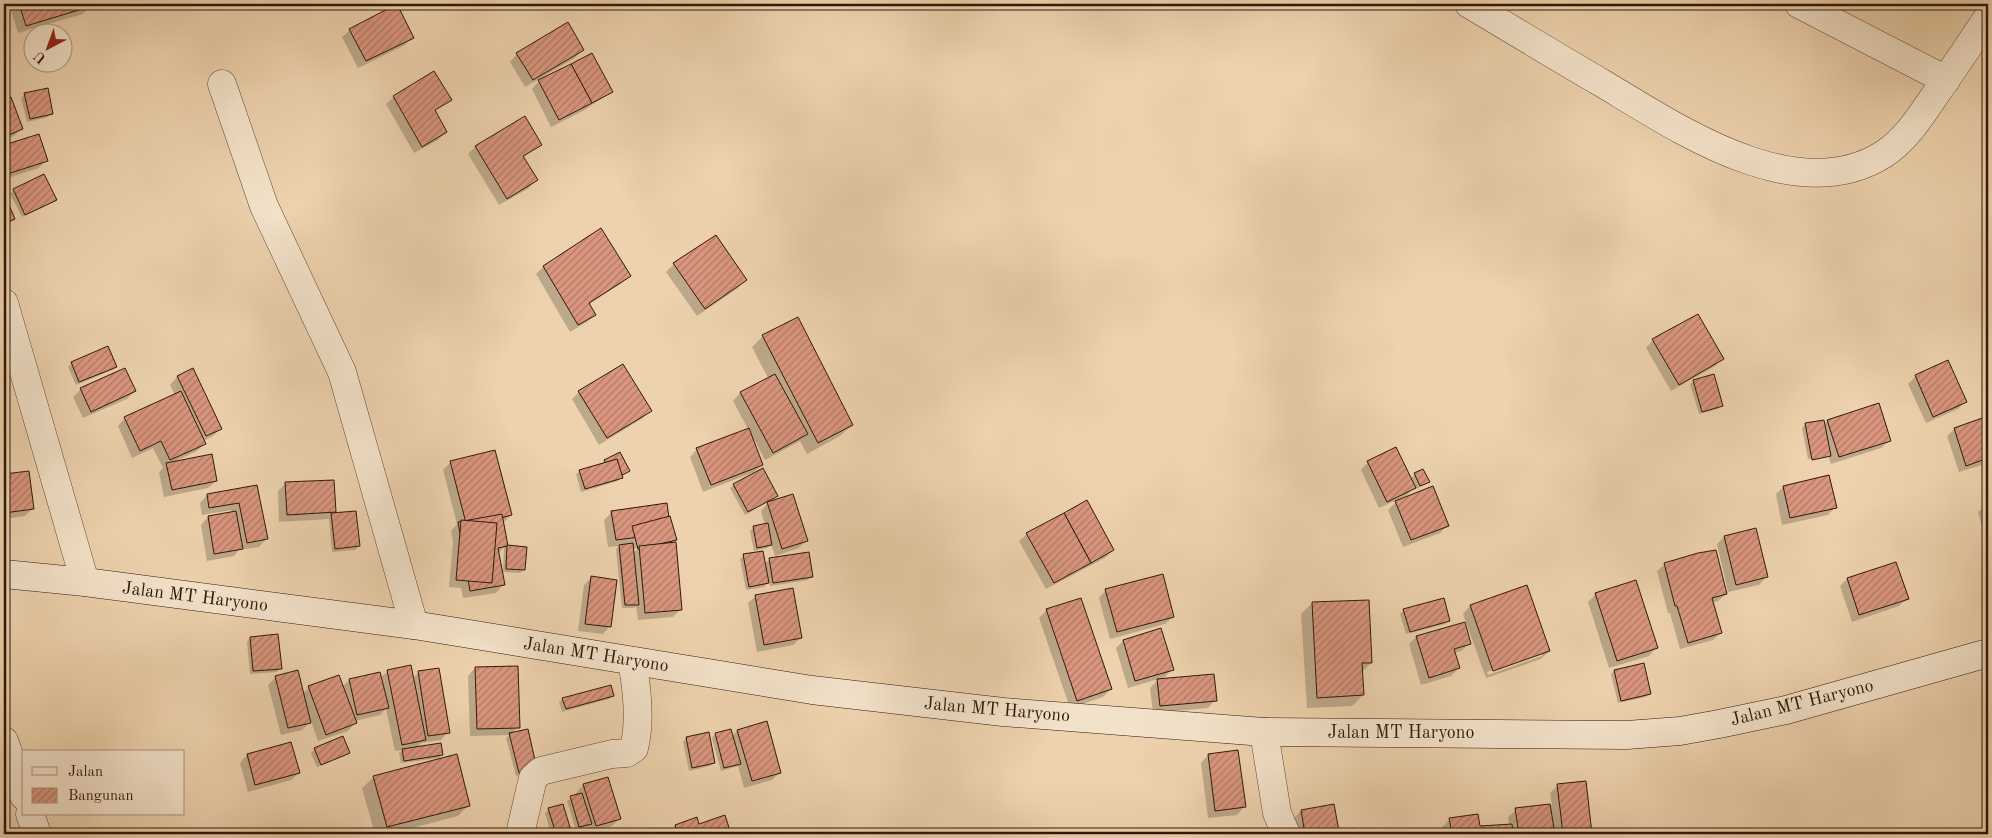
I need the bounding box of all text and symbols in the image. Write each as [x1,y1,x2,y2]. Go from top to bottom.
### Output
north arrow [22,22,72,72]
text: U [31,48,49,66]
street label: Jalan MT Haryono [121,579,269,615]
street label: Jalan MT Haryono [522,635,670,675]
street label: Jalan MT Haryono [1729,676,1875,729]
street label: Jalan MT Haryono [923,695,1071,725]
street label: Jalan MT Haryono [1328,724,1474,742]
legend [22,750,185,816]
text: Jalan [68,765,103,780]
text: Bangunan [68,789,134,804]

